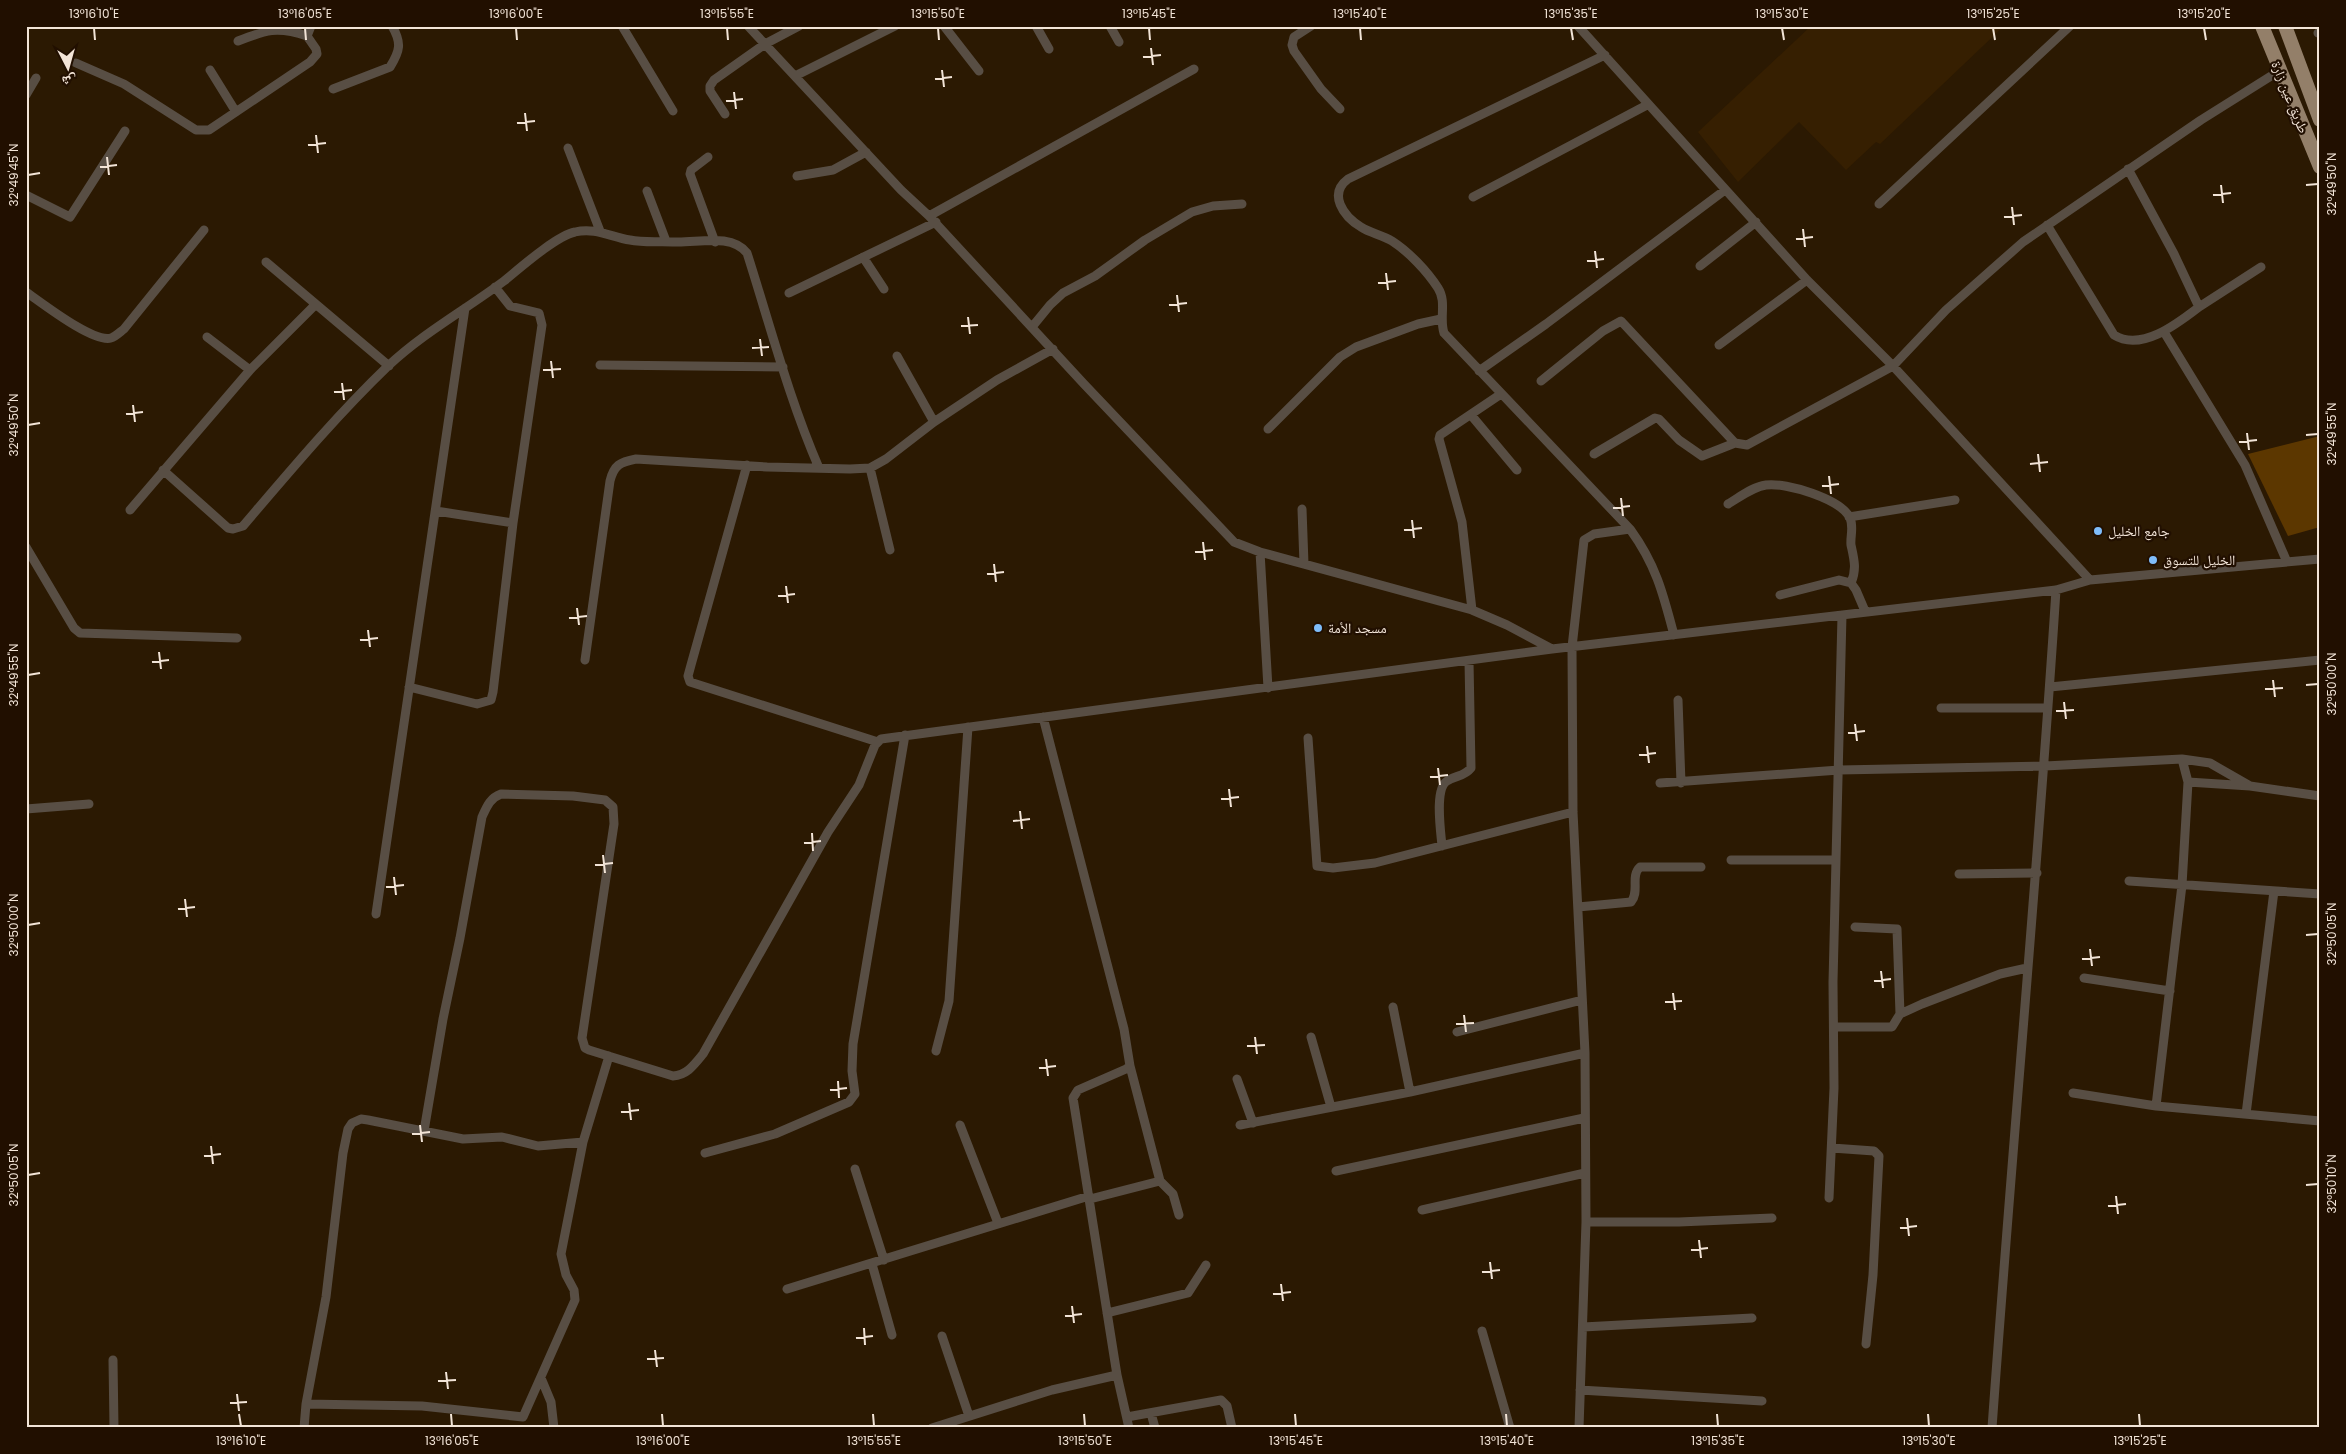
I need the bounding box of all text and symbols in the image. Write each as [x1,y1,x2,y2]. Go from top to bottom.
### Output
text: 13°16'10"E [69,5,119,22]
text: 13°16'05"E [278,5,332,22]
text: 13°16'00"E [489,5,543,22]
text: 13°15'55"E [700,5,754,22]
text: 13°15'50"E [911,5,965,22]
text: 13°15'45"E [1122,5,1176,22]
text: 13°15'40"E [1333,5,1387,22]
text: 13°15'35"E [1544,5,1598,22]
text: 13°15'30"E [1755,5,1809,22]
text: 13°15'25"E [1966,5,2020,22]
text: 13°15'20"E [2177,5,2231,22]
north arrow [42,42,92,92]
street label: طريق عين زارة [2266,58,2314,136]
text: ش [61,70,78,92]
text: 32°49'45"N [5,144,22,206]
text: 32°49'50"N [2323,153,2340,215]
text: 32°49'50"N [5,394,22,456]
text: 32°49'55"N [2323,403,2340,465]
place label: جامع الخليل [2108,521,2170,541]
marker: جامع الخليل [2092,525,2104,537]
place label: الخليل للتسوق [2163,550,2235,570]
marker: الخليل للتسوق [2147,554,2159,566]
place label: مسجد الأمة [1328,618,1387,638]
marker: مسجد الأمة [1312,622,1324,634]
text: 32°49'55"N [5,644,22,706]
text: 32°50'00"N [2323,653,2340,715]
text: 32°50'00"N [5,894,22,956]
text: 32°50'05"N [2323,903,2340,965]
text: 32°50'05"N [5,1144,22,1206]
text: 32°50'10"N [2323,1154,2340,1214]
text: 13°16'10"E [216,1432,266,1449]
text: 13°16'05"E [425,1432,479,1449]
text: 13°16'00"E [636,1432,690,1449]
text: 13°15'55"E [847,1432,901,1449]
text: 13°15'50"E [1058,1432,1112,1449]
text: 13°15'45"E [1269,1432,1323,1449]
text: 13°15'40"E [1480,1432,1534,1449]
text: 13°15'35"E [1691,1432,1745,1449]
text: 13°15'30"E [1902,1432,1956,1449]
text: 13°15'25"E [2113,1432,2167,1449]

